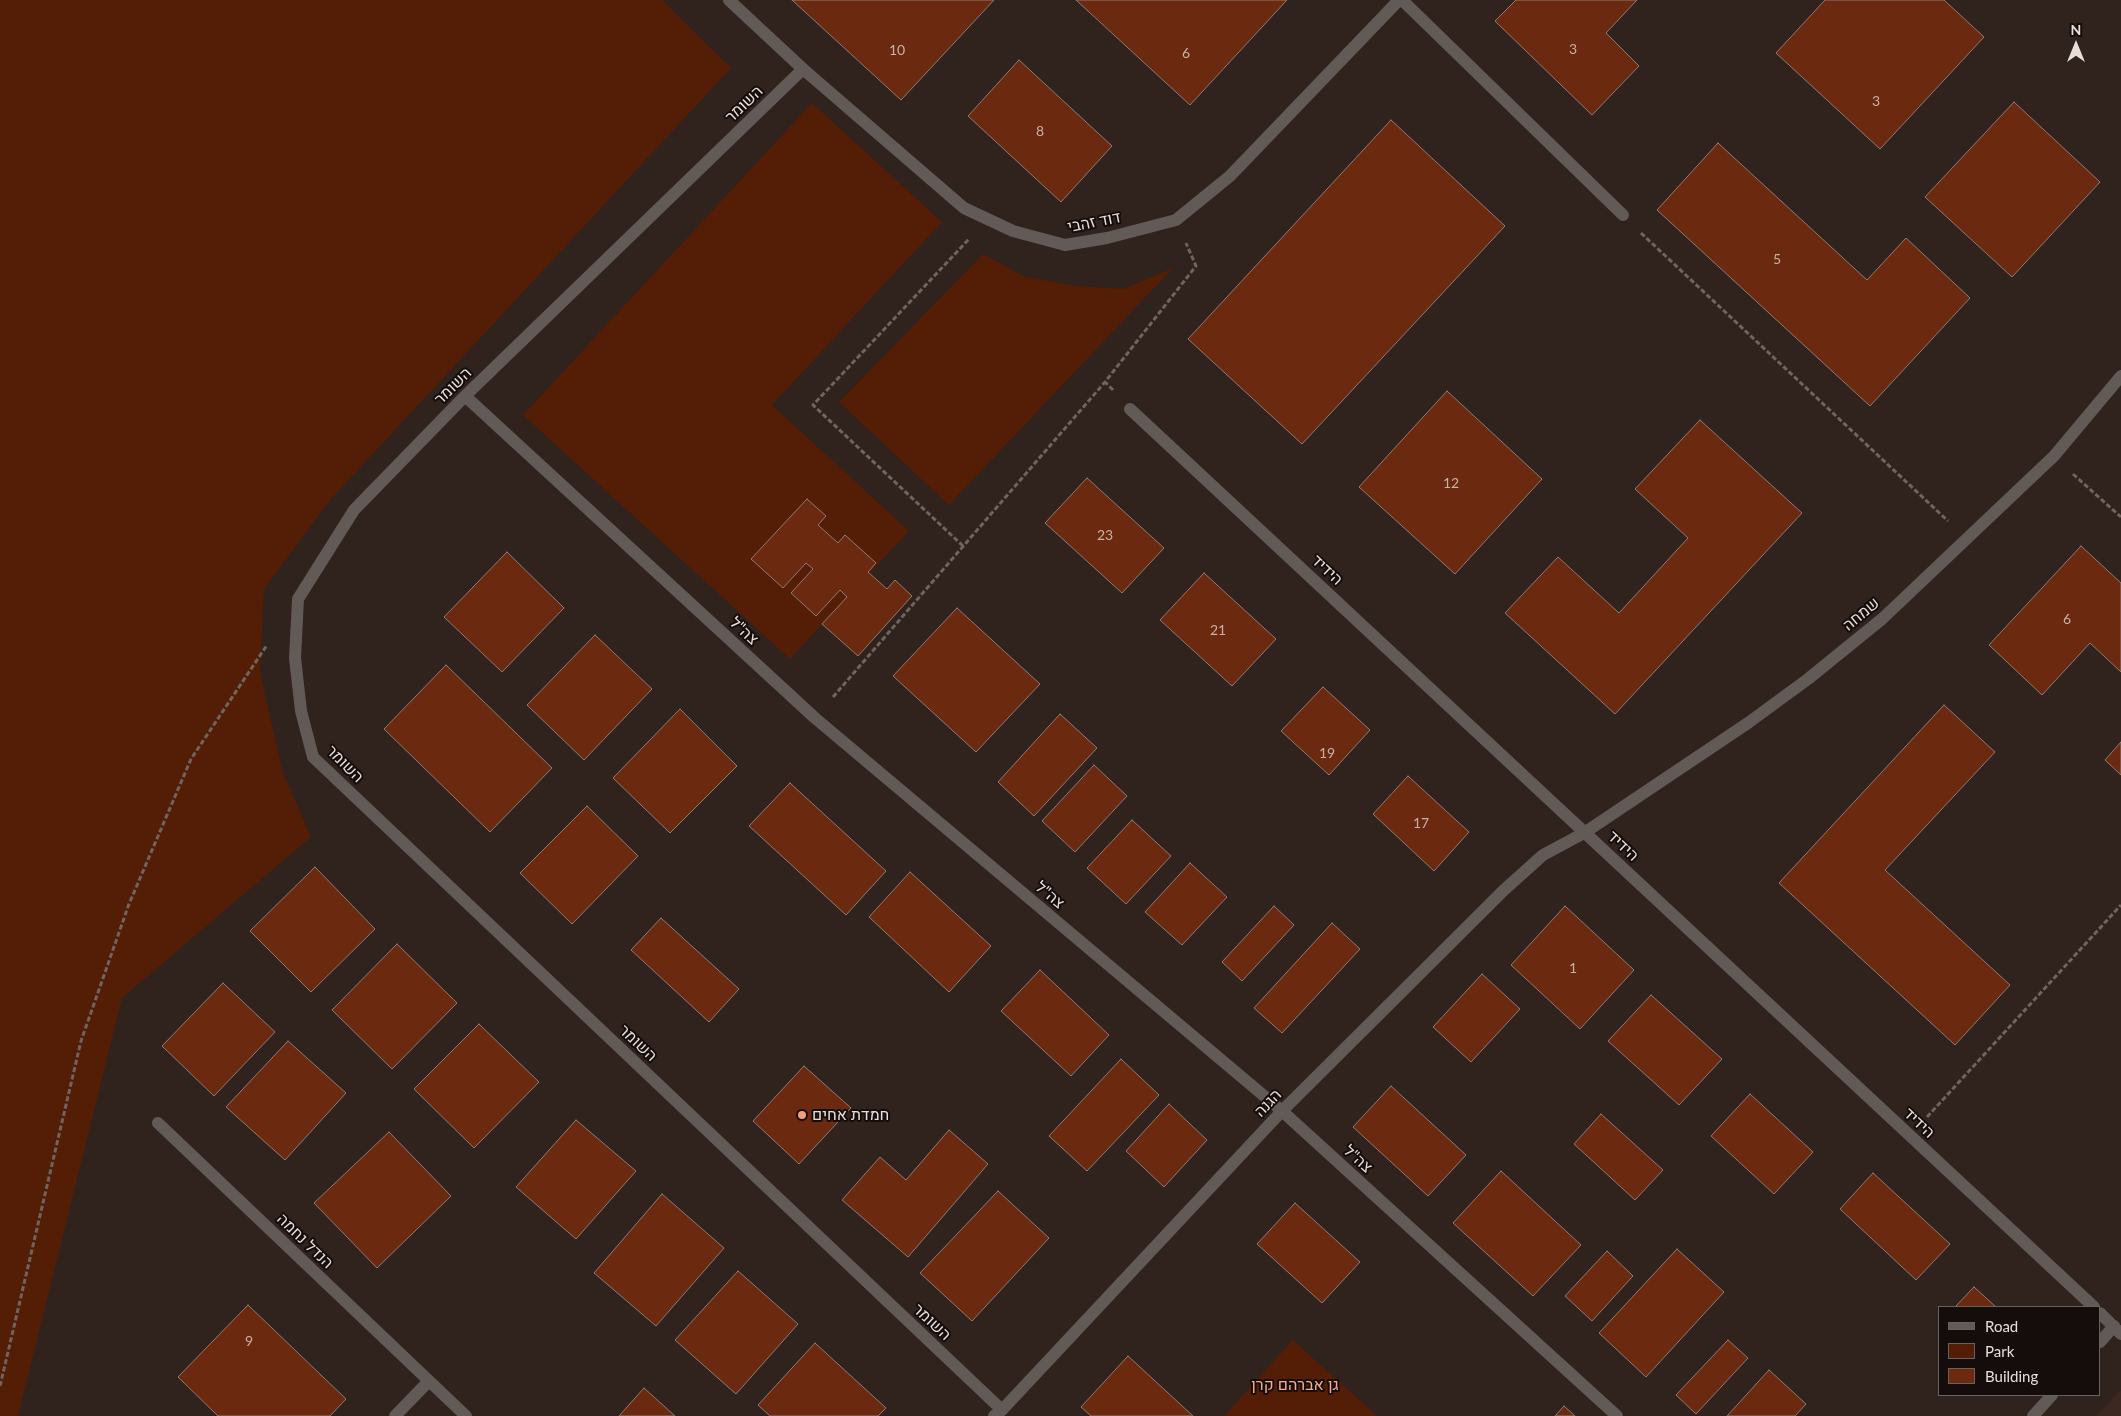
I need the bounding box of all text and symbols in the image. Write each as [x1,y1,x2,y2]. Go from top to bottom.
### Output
north arrow [2051,20,2101,70]
text: N [2071,21,2081,38]
house number: 3 [1569,41,1577,57]
house number: 10 [889,42,905,58]
house number: 6 [1182,45,1190,61]
street label: השומר [721,82,767,126]
house number: 3 [1872,93,1880,109]
house number: 8 [1036,123,1044,139]
street label: דוד זהבי [1066,207,1122,237]
house number: 5 [1773,251,1781,267]
street label: השומר [430,363,476,409]
house number: 12 [1443,475,1459,491]
house number: 23 [1097,527,1113,543]
street label: הידיד [1307,551,1347,589]
street label: שמחה [1839,593,1883,635]
house number: 6 [2063,611,2071,627]
street label: צה"ל [726,613,762,649]
house number: 21 [1210,622,1226,638]
street label: השומר [322,741,368,787]
house number: 19 [1319,745,1335,761]
house number: 17 [1413,815,1429,831]
street label: הידיד [1603,827,1643,865]
street label: צה"ל [1031,877,1069,913]
house number: 1 [1569,960,1577,976]
street label: השומר [615,1021,661,1065]
street label: הגנה [1250,1085,1286,1121]
street label: הידיד [1899,1104,1939,1142]
place label: חמדת אחים [812,1105,889,1125]
marker: חמדת אחים [796,1109,808,1121]
street label: צה"ל [1340,1141,1376,1177]
street label: הנדל נחמה [273,1209,337,1273]
street label: השומר [909,1300,955,1344]
legend [1938,1306,2101,1396]
text: Road [1985,1317,2018,1335]
house number: 9 [245,1333,253,1349]
text: Park [1985,1342,2014,1360]
text: Building [1985,1367,2038,1385]
park label: גן אברהם קרן [1251,1375,1339,1395]

